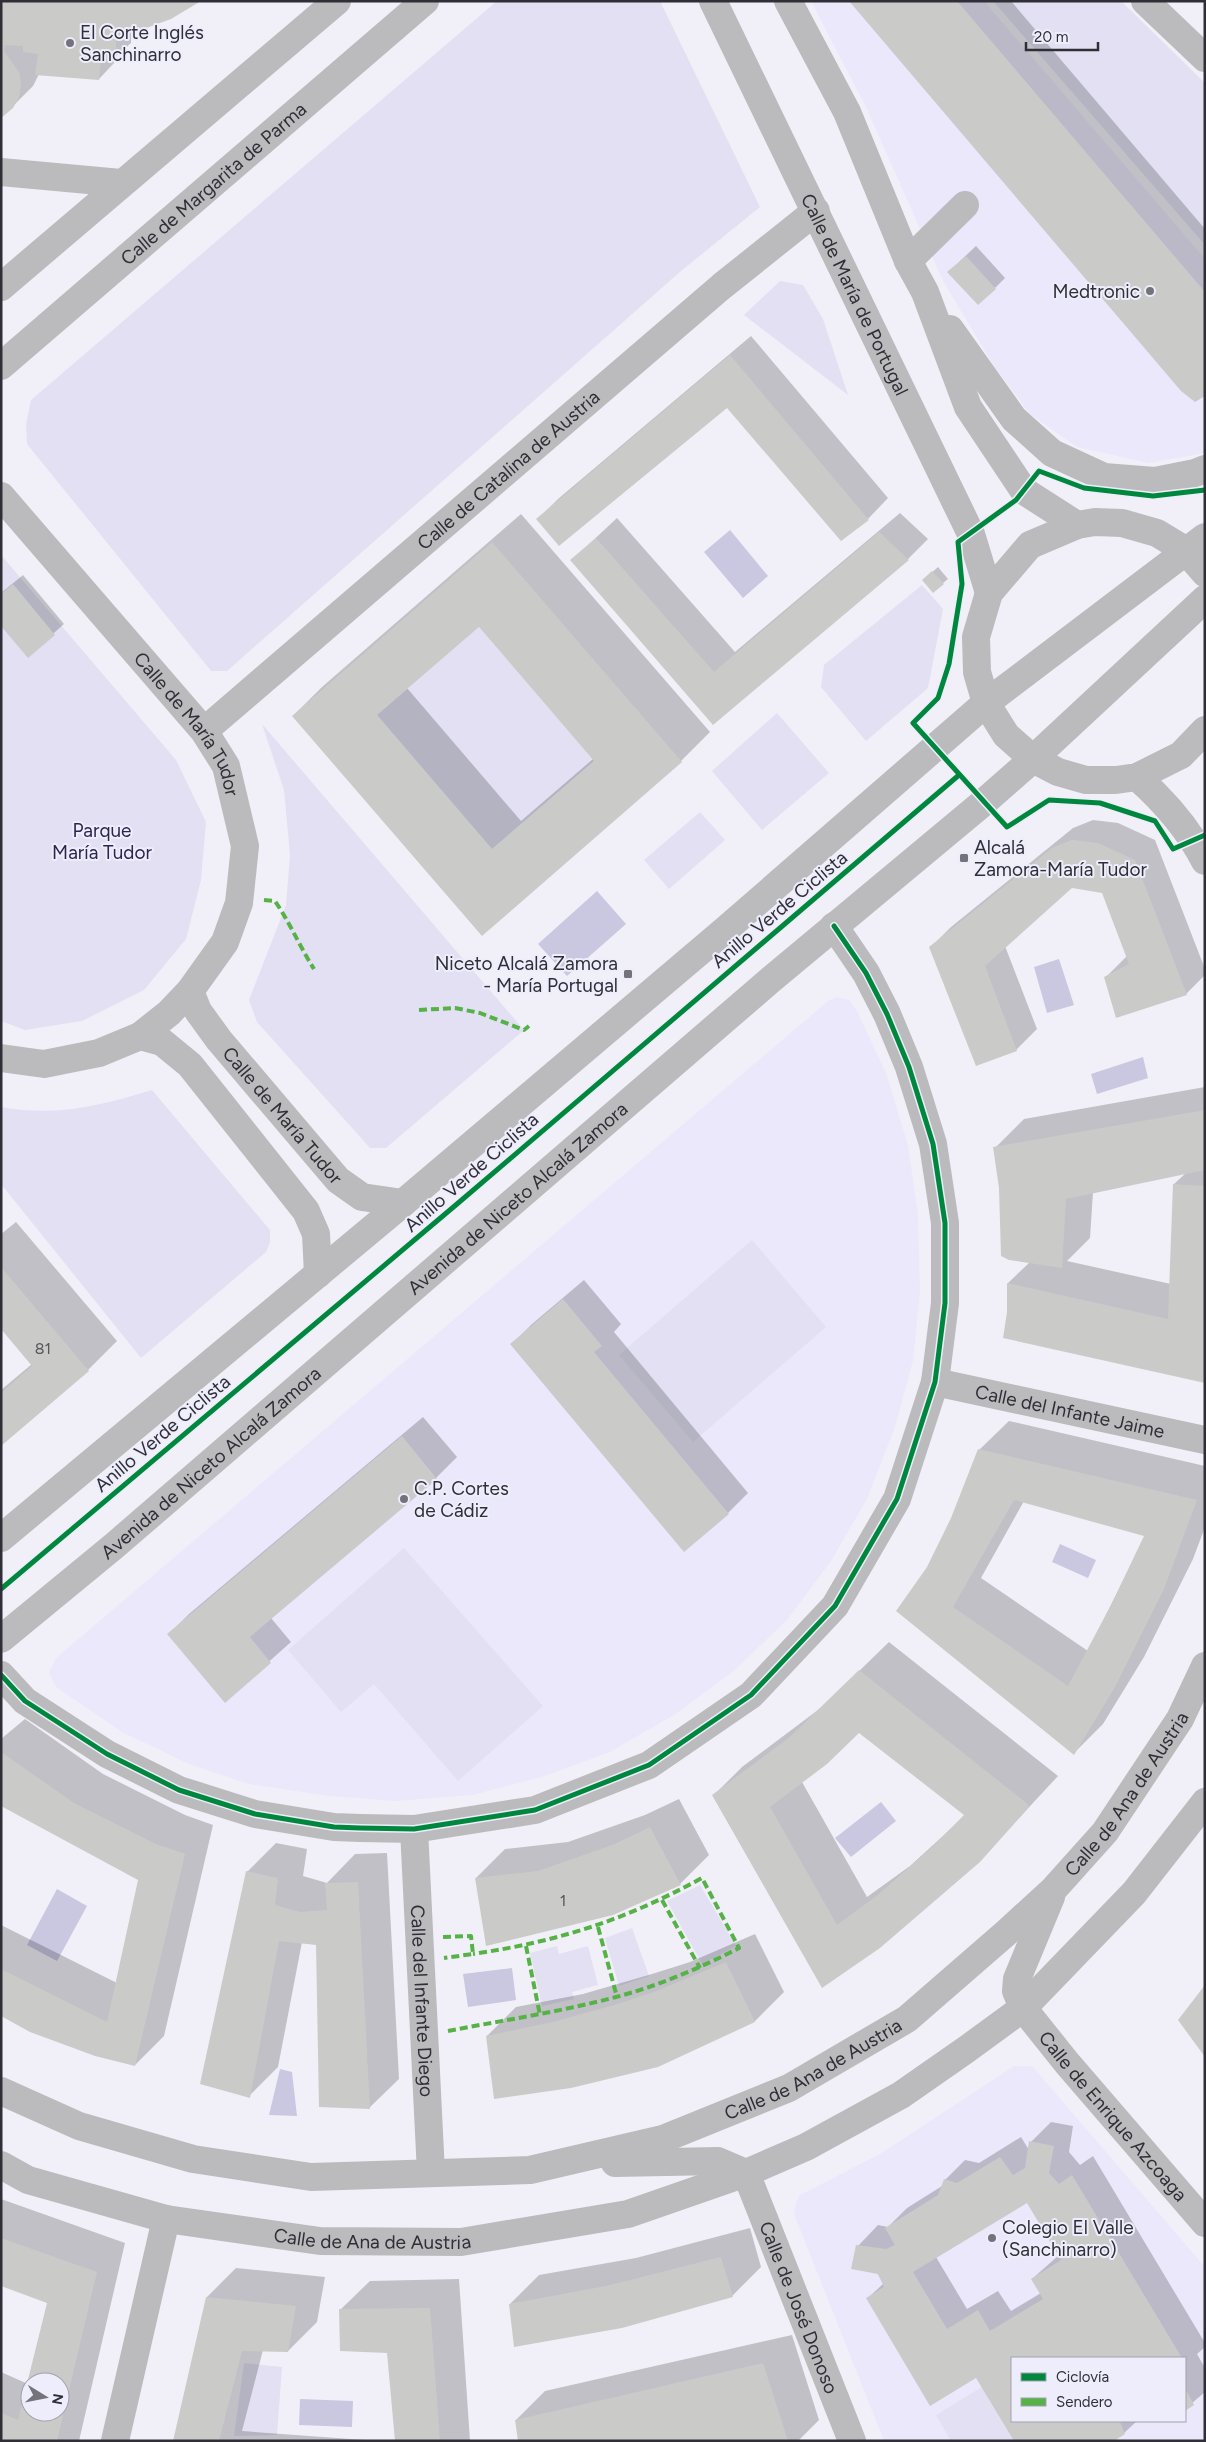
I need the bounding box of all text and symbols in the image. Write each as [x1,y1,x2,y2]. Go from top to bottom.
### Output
scale bar [1026,20,1098,52]
place label: El Corte Inglés Sanchinarro [80,21,204,66]
text: 20 m [1034,28,1068,46]
marker: El Corte Inglés Sanchinarro [64,37,76,49]
street label: Calle de Margarita de Parma [116,97,311,270]
street label: Calle de María de Portugal [796,190,913,399]
place label: Medtronic [1053,280,1140,303]
marker: Medtronic [1144,285,1156,297]
street label: Calle de Catalina de Austria [413,385,604,555]
street label: Calle de María Tudor [129,647,244,799]
park label: Parque María Tudor [52,819,152,864]
place label: Alcalá Zamora-María Tudor [974,836,1147,881]
street label: Anillo Verde Ciclista [707,846,852,973]
marker: Alcalá Zamora-María Tudor [958,852,970,864]
place label: Niceto Alcalá Zamora - María Portugal [435,952,618,997]
marker: Niceto Alcalá Zamora - María Portugal [622,968,634,980]
street label: Calle de María Tudor [218,1042,348,1189]
street label: Avenida de Niceto Alcalá Zamora [403,1097,632,1300]
street label: Anillo Verde Ciclista [400,1108,543,1237]
house number: 81 [35,1339,51,1358]
street label: Avenida de Niceto Alcalá Zamora [96,1362,326,1564]
street label: Anillo Verde Ciclista [90,1370,235,1497]
street label: Calle del Infante Jaime [973,1380,1167,1443]
place label: C.P. Cortes de Cádiz [414,1477,509,1522]
marker: C.P. Cortes de Cádiz [398,1493,410,1505]
street label: Calle de Ana de Austria [1060,1708,1194,1881]
house number: 1 [560,1891,566,1910]
street label: Calle del Infante Diego [406,1904,438,2098]
street label: Calle de Ana de Austria [721,2014,906,2125]
street label: Calle de Enrique Azcoaga [1034,2027,1192,2206]
place label: Colegio El Valle (Sanchinarro) [1002,2216,1134,2261]
street label: Calle de José Donoso [754,2218,843,2397]
street label: Calle de Ana de Austria [272,2224,473,2254]
marker: Colegio El Valle (Sanchinarro) [986,2232,998,2244]
legend [1011,2357,1186,2422]
text: Ciclovía [1056,2368,1109,2386]
north arrow [20,2372,70,2422]
text: N [48,2392,67,2406]
text: Sendero [1056,2393,1113,2411]

